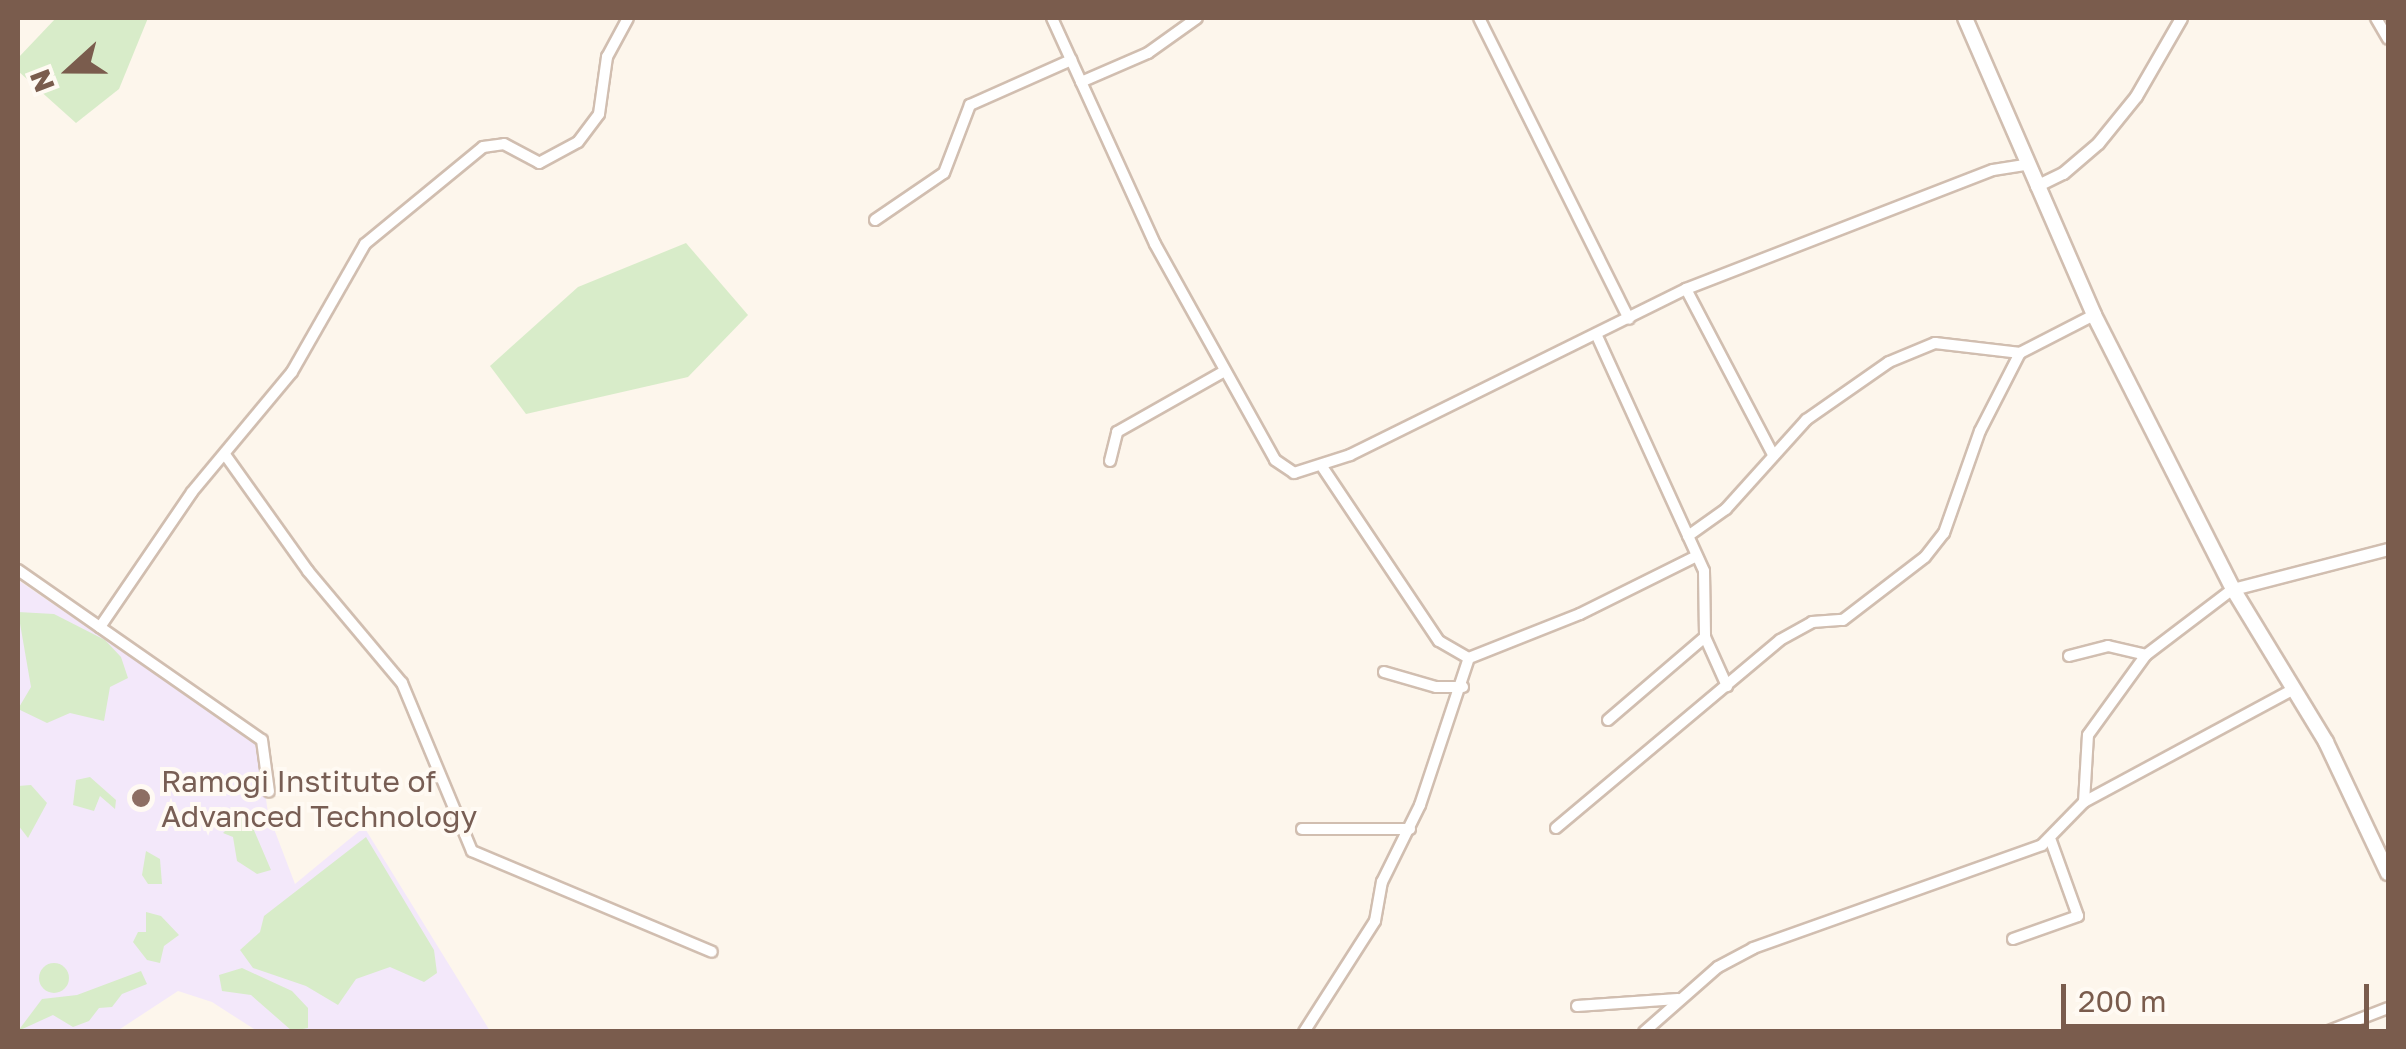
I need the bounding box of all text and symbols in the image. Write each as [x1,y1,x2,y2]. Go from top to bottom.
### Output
north arrow [20,20,120,120]
text: N [22,65,61,97]
place label: Ramogi Institute of Advanced Technology [161,763,477,834]
marker: Ramogi Institute of Advanced Technology [130,787,152,809]
scale bar [2066,964,2374,1026]
text: 200 m [2078,983,2167,1019]

